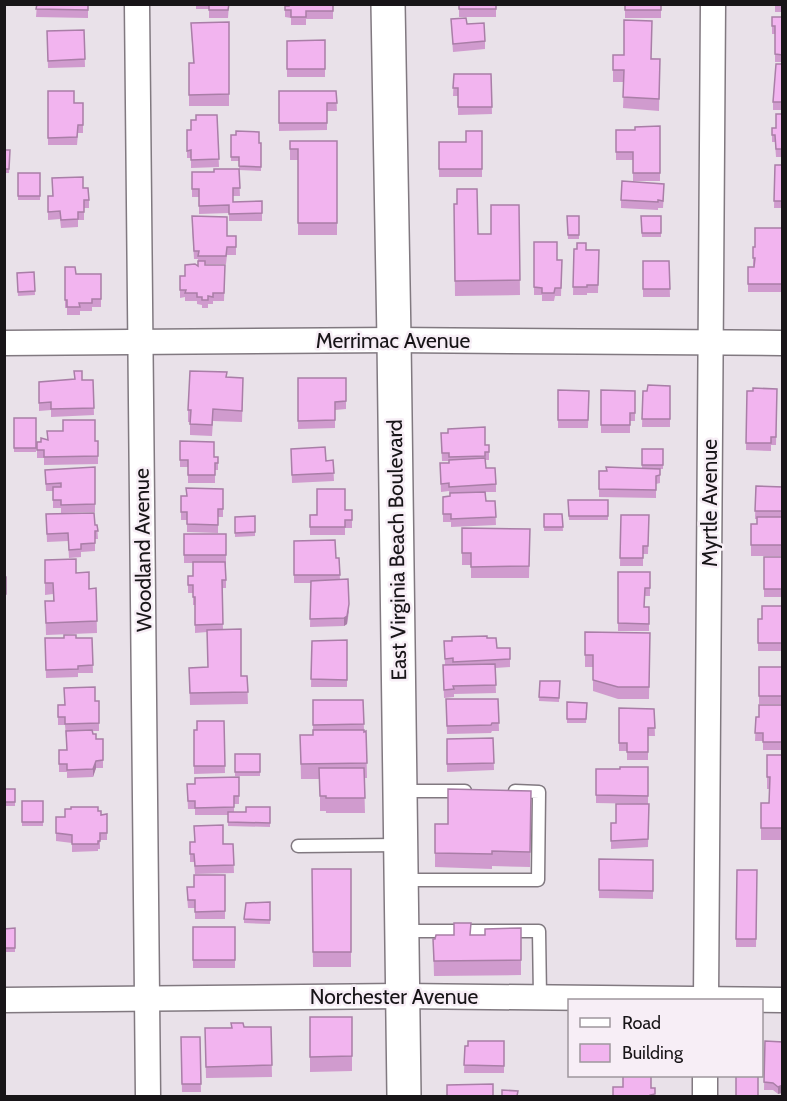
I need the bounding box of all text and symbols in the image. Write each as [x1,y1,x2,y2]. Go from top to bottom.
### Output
street label: Merrimac Avenue [316,328,471,353]
street label: East Virginia Beach Boulevard [382,419,411,681]
street label: Myrtle Avenue [697,439,722,567]
street label: Woodland Avenue [129,468,156,632]
street label: Norchester Avenue [310,984,478,1009]
legend [568,999,763,1077]
text: Road [622,1012,661,1034]
text: Building [622,1042,684,1064]

